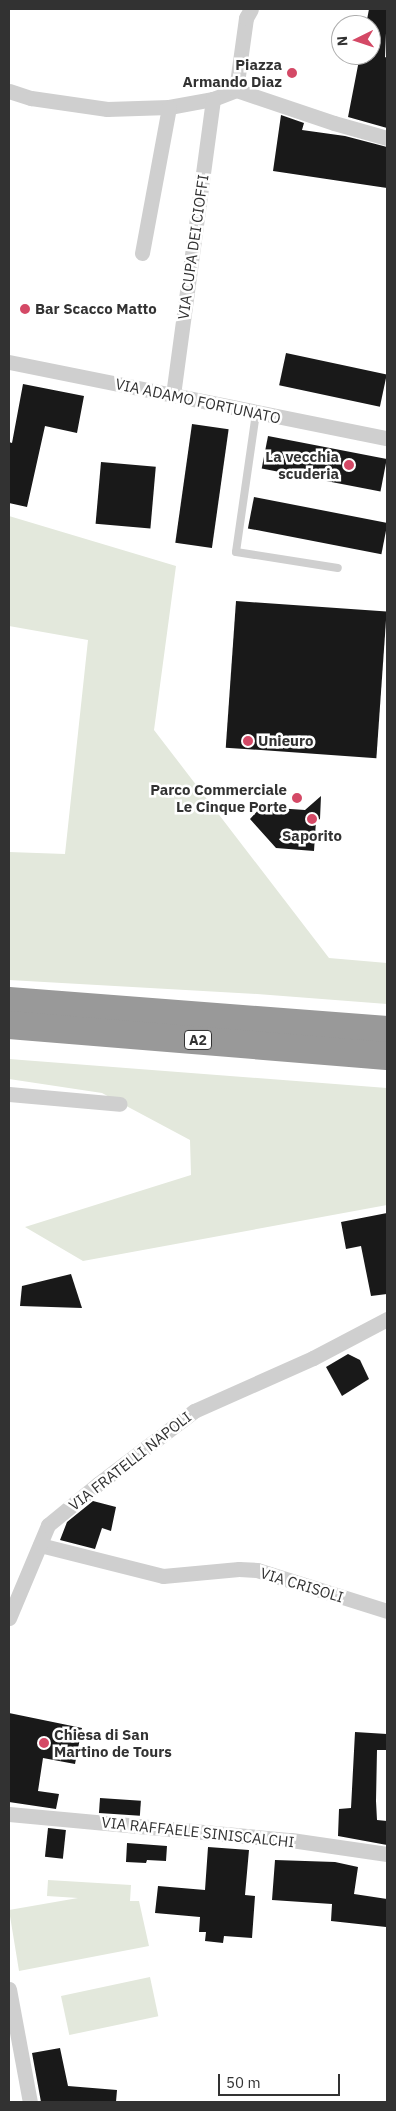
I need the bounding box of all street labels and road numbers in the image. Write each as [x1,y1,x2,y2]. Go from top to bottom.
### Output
street label: VIA CUPA DEI CIOFFI [174,173,212,321]
street label: VIA ADAMO FORTUNATO [114,375,282,427]
road number: A2 [183,1028,213,1052]
street label: VIA FRATELLI NAPOLI [65,1408,195,1514]
street label: VIA CRISOLI [258,1564,346,1606]
street label: VIA RAFFAELE SINISCALCHI [101,1813,295,1851]

